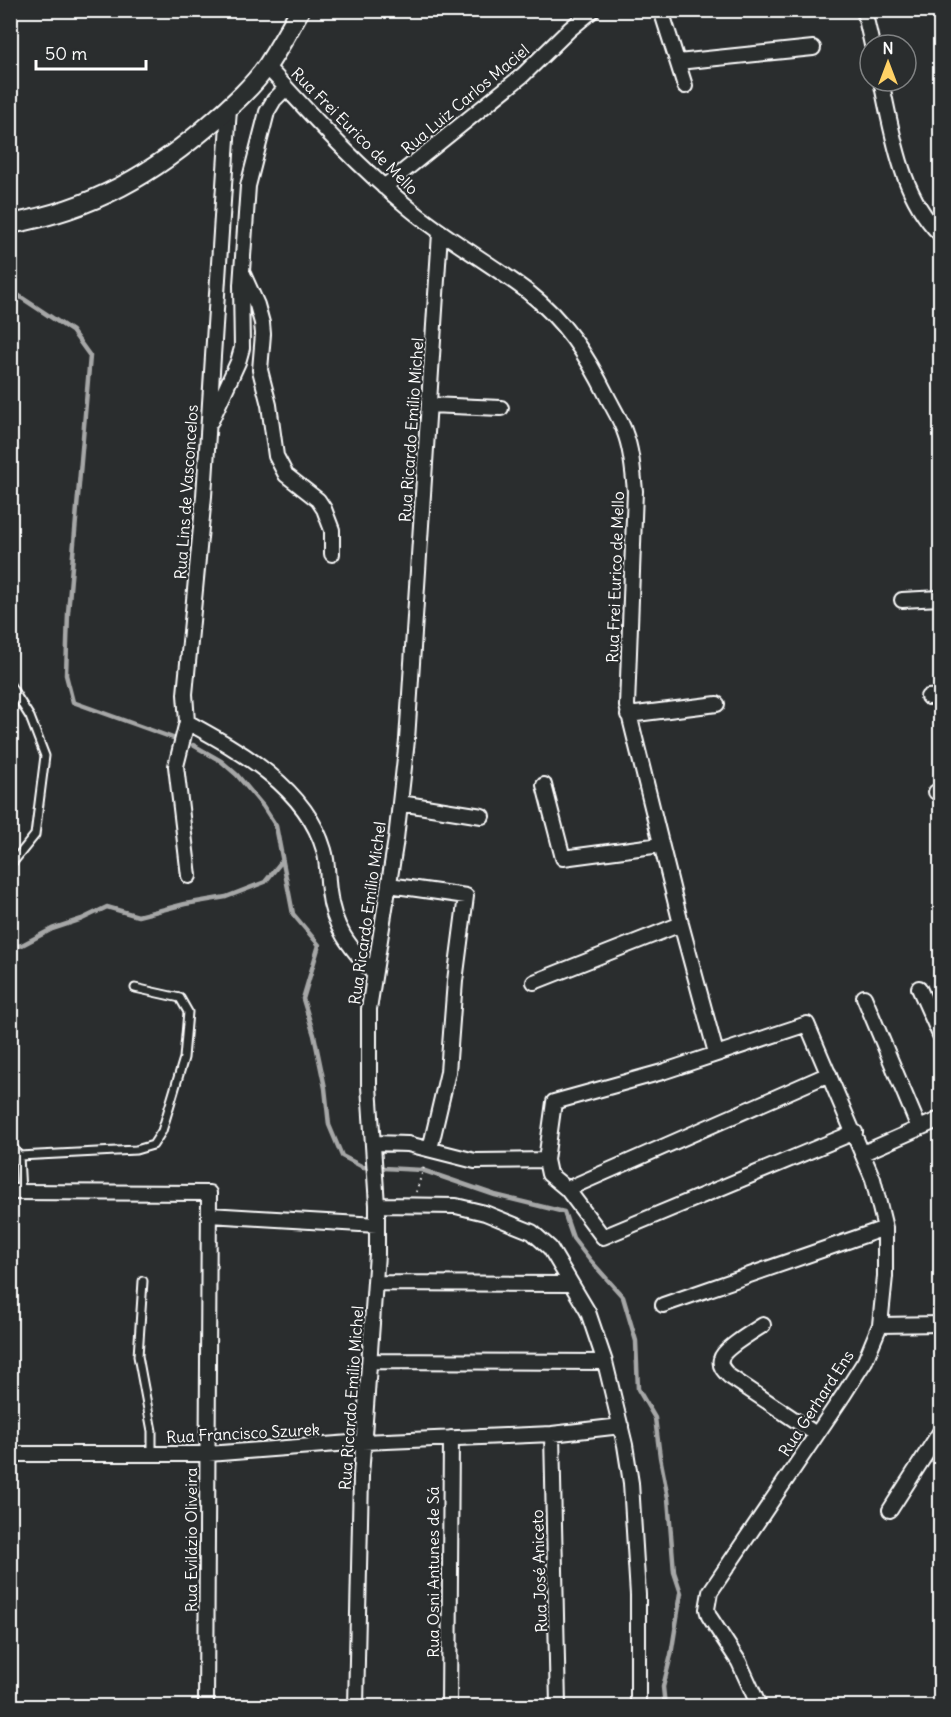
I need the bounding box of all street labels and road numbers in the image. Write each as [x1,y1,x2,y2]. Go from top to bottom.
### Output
street label: Rua Luiz Carlos Maciel [397,40,533,158]
street label: Rua Frei Eurico de Mello [287,63,423,199]
street label: Rua Ricardo Emílio Michel [395,337,427,523]
street label: Rua Lins de Vasconcelos [170,404,202,580]
street label: Rua Frei Eurico de Mello [602,491,628,663]
street label: Rua Ricardo Emílio Michel [344,820,390,1006]
street label: Rua Ricardo Emílio Michel [335,1305,367,1491]
street label: Rua Gerhard Ens [774,1346,858,1460]
street label: Rua Francisco Szurek [166,1419,320,1447]
street label: Rua Evilázio Oliveira [181,1468,201,1612]
street label: Rua Osni Antunes de Sá [423,1486,443,1658]
street label: Rua José Aniceto [527,1509,551,1633]

